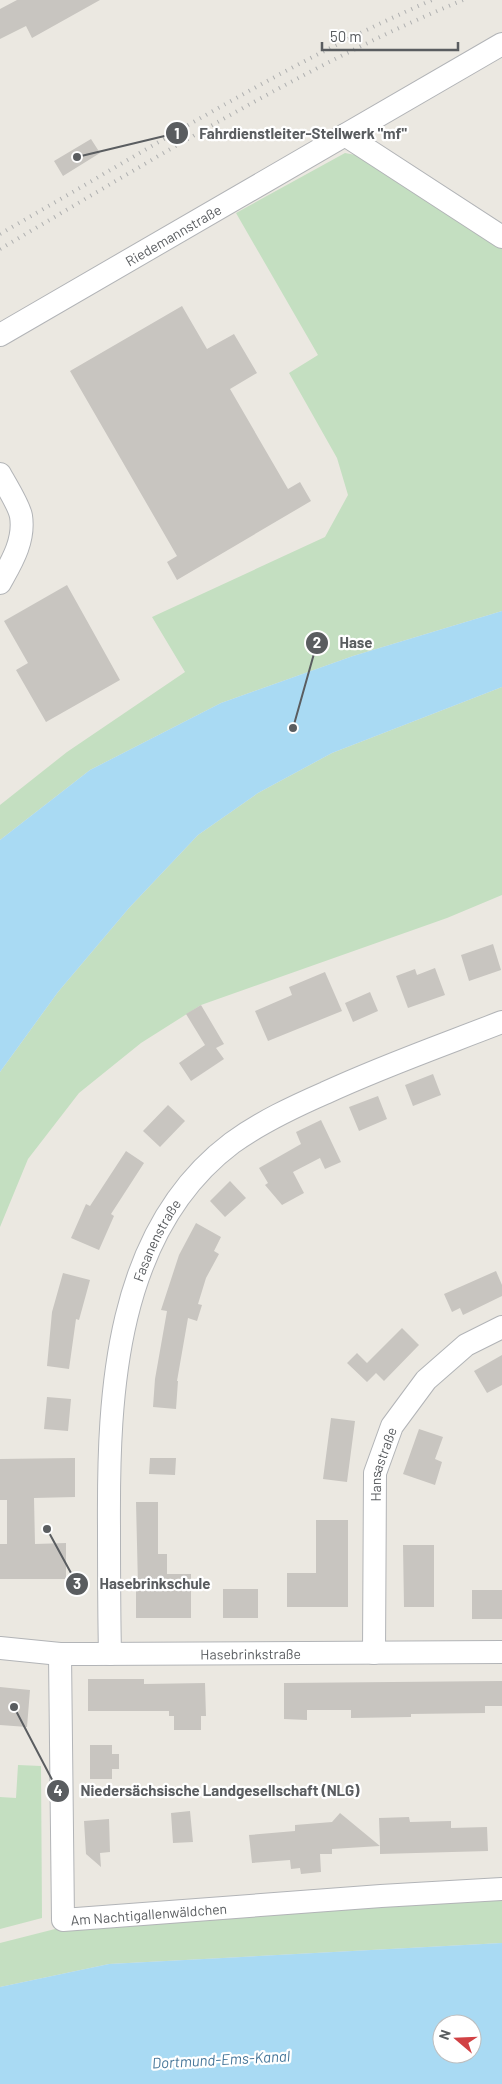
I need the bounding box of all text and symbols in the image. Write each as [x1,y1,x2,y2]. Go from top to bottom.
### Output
scale bar [322,20,458,52]
text: 50 m [330,27,362,45]
callout: Fahrdienstleiter-Stellwerk "mf" [164,118,417,148]
text: 1 [174,124,180,142]
text: Fahrdienstleiter-Stellwerk "mf" [199,124,407,142]
street label: Riedemannstraße [122,200,224,269]
callout: Hase [304,628,383,658]
text: 2 [313,633,321,651]
text: Hase [339,633,373,651]
street label: Fasanenstraße [129,1195,184,1284]
street label: Hansastraße [366,1424,400,1502]
callout: Hasebrinkschule [64,1569,220,1599]
text: 3 [73,1574,81,1592]
text: Hasebrinkschule [100,1574,210,1592]
street label: Hasebrinkstraße [200,1644,301,1662]
callout: Niedersächsische Landgesellschaft (NLG) [45,1776,369,1806]
text: 4 [53,1781,63,1799]
text: Niedersächsische Landgesellschaft (NLG) [81,1781,360,1799]
street label: Am Nachtigallenwäldchen [70,1899,228,1928]
north arrow [432,2014,482,2064]
text: N [435,2027,454,2042]
water label: Dortmund-Ems-Kanal [151,2046,291,2072]

